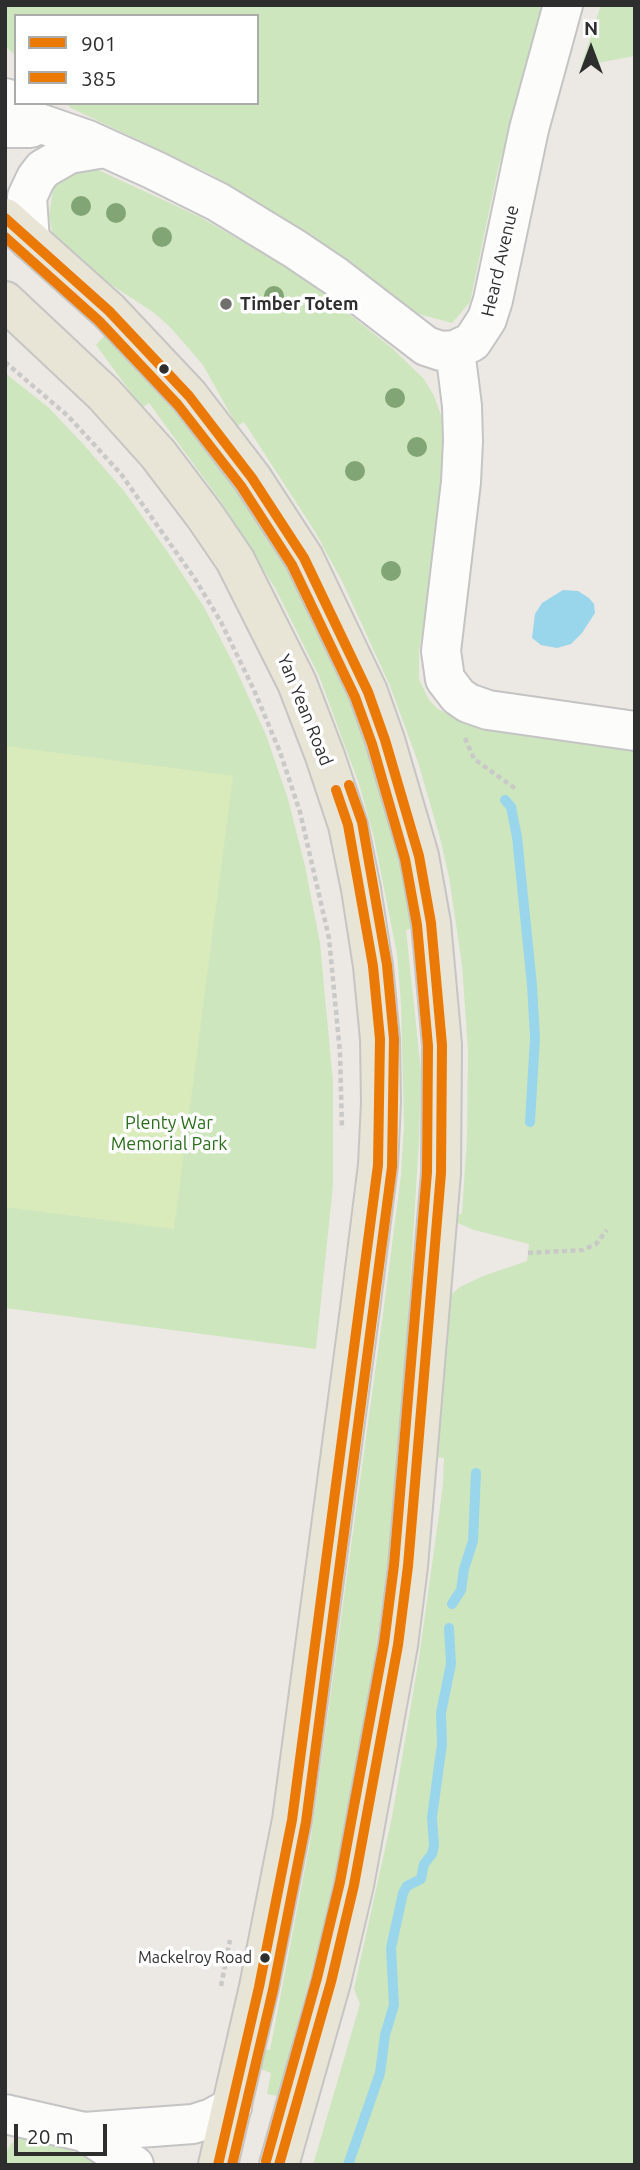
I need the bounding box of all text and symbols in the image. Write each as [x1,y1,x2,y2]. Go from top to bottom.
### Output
legend [14,14,259,105]
north arrow [556,14,626,84]
text: N [584,17,598,39]
text: 901 [81,31,117,55]
text: 385 [81,66,117,90]
street label: Heard Avenue [477,203,523,319]
place label: Timber Totem [240,293,358,315]
marker: Timber Totem [218,296,234,312]
unlabelled marker [157,362,171,376]
street label: Yan Yean Road [273,651,337,769]
park label: Plenty War Memorial Park [111,1112,227,1154]
place label: Mackelroy Road [138,1948,252,1968]
marker: Mackelroy Road [258,1951,272,1965]
scale bar [18,2110,110,2154]
text: 20 m [27,2124,74,2148]

